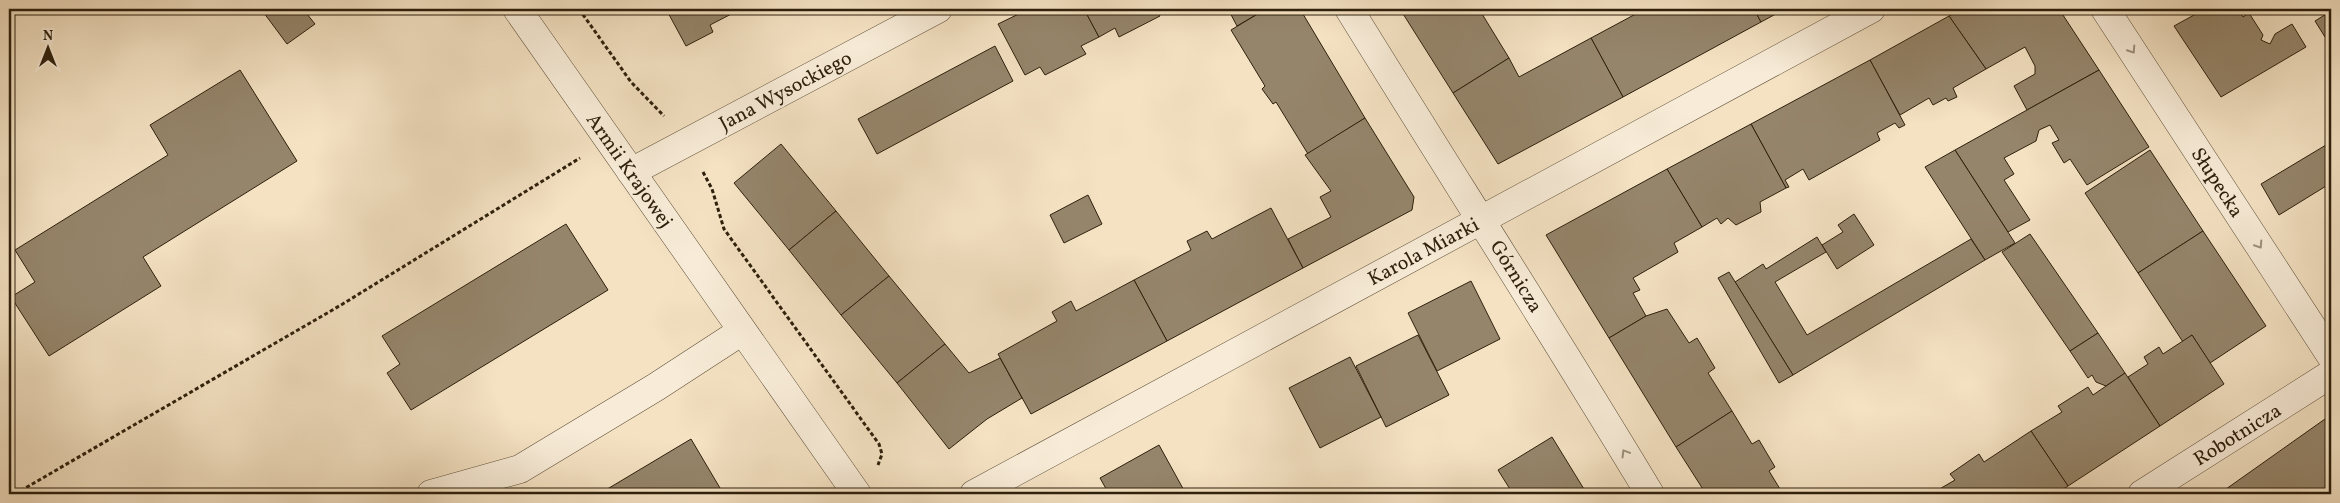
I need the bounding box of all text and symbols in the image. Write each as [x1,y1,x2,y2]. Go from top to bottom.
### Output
north arrow [22,22,72,72]
text: N [43,27,53,46]
one-way arrow [2126,44,2135,53]
street label: Jana Wysockiego [715,45,857,139]
street label: Armii Krajowej [578,108,678,234]
street label: Słupecka [2183,143,2249,224]
street label: Karola Miarki [1363,212,1484,294]
street label: Górnicza [1482,235,1549,319]
one-way arrow [2253,239,2262,248]
street label: Robotnicza [2189,398,2288,474]
one-way arrow [1622,449,1632,458]

